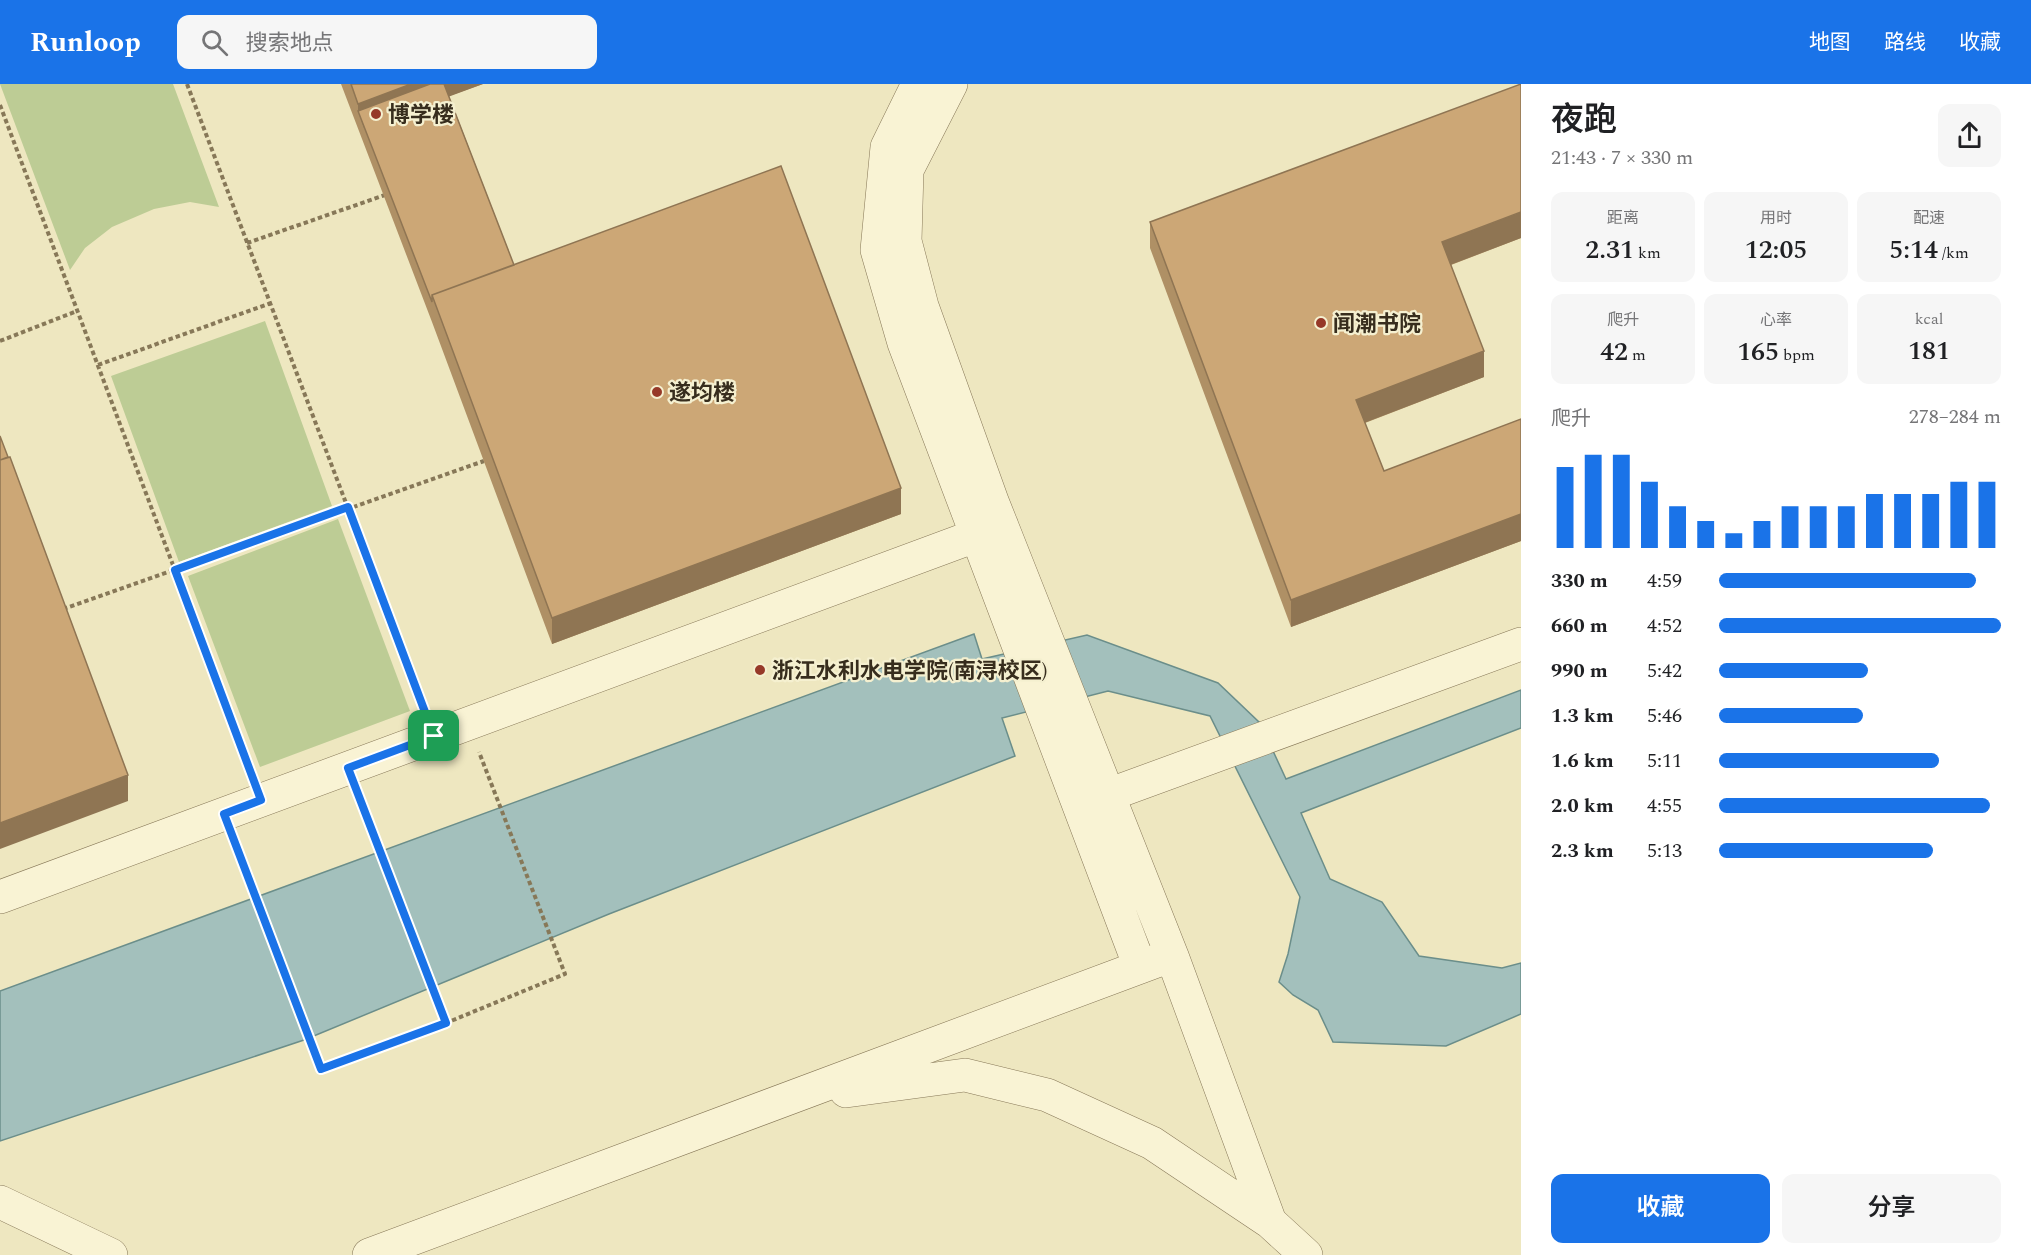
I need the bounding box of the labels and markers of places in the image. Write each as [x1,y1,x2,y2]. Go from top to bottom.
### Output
place label: 博学楼 [388,99,454,132]
marker: 博学楼 [369,107,383,121]
place label: 闻潮书院 [1333,308,1421,341]
marker: 闻潮书院 [1314,316,1328,330]
place label: 遂均楼 [669,377,735,410]
marker: 遂均楼 [650,385,664,399]
place label: 浙江水利水电学院(南浔校区) [772,655,1048,688]
marker: 浙江水利水电学院(南浔校区) [753,663,767,677]
pin [408,710,459,761]

